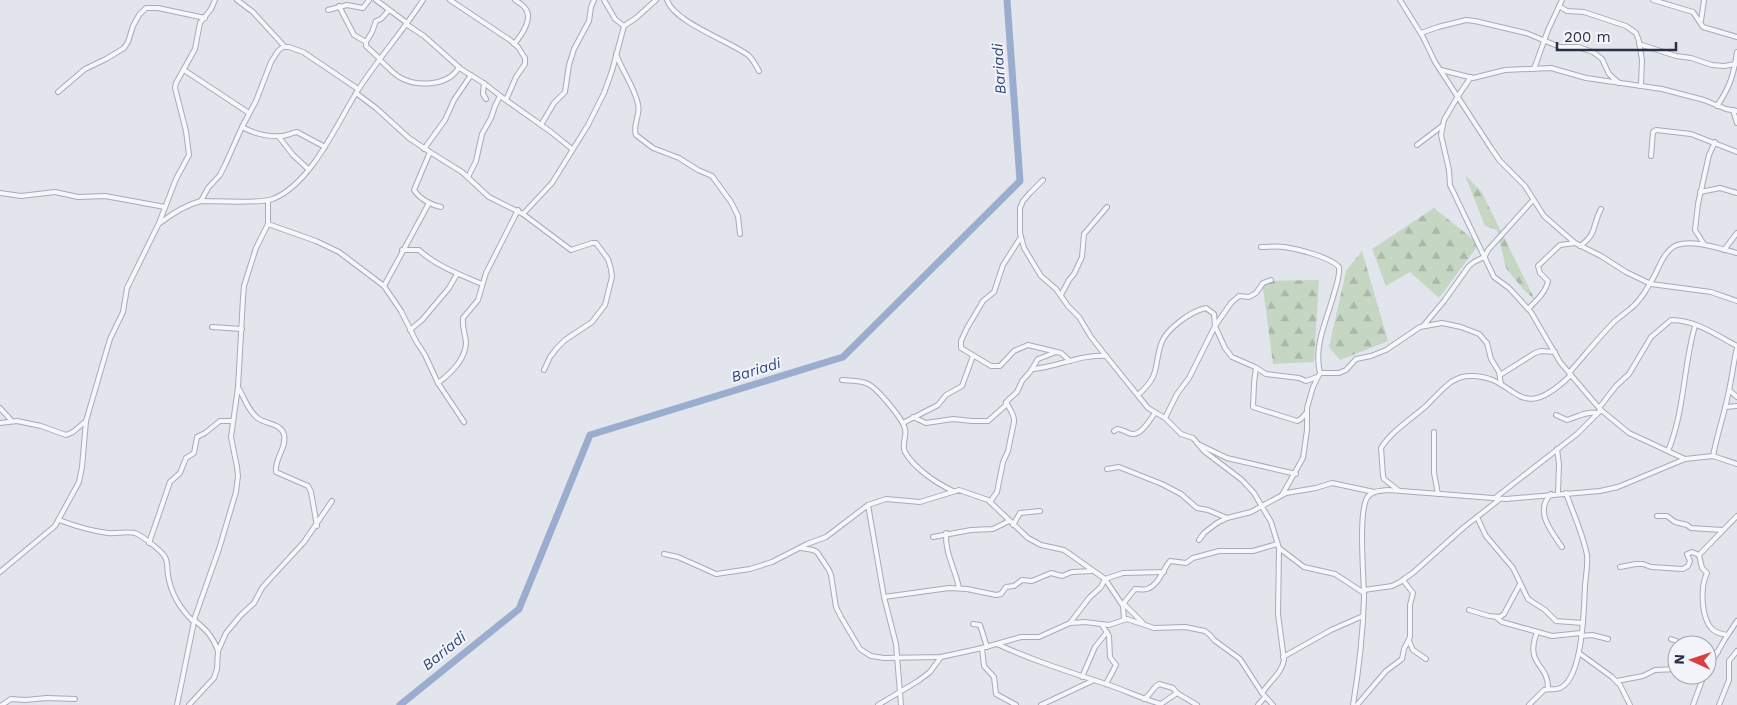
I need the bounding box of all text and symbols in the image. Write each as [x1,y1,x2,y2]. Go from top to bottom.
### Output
scale bar [1557,20,1676,52]
text: 200 m [1564,28,1611,46]
water label: Bariadi [988,42,1010,95]
water label: Bariadi [729,354,784,386]
water label: Bariadi [419,627,470,674]
north arrow [1667,635,1717,685]
text: N [1671,654,1687,665]

